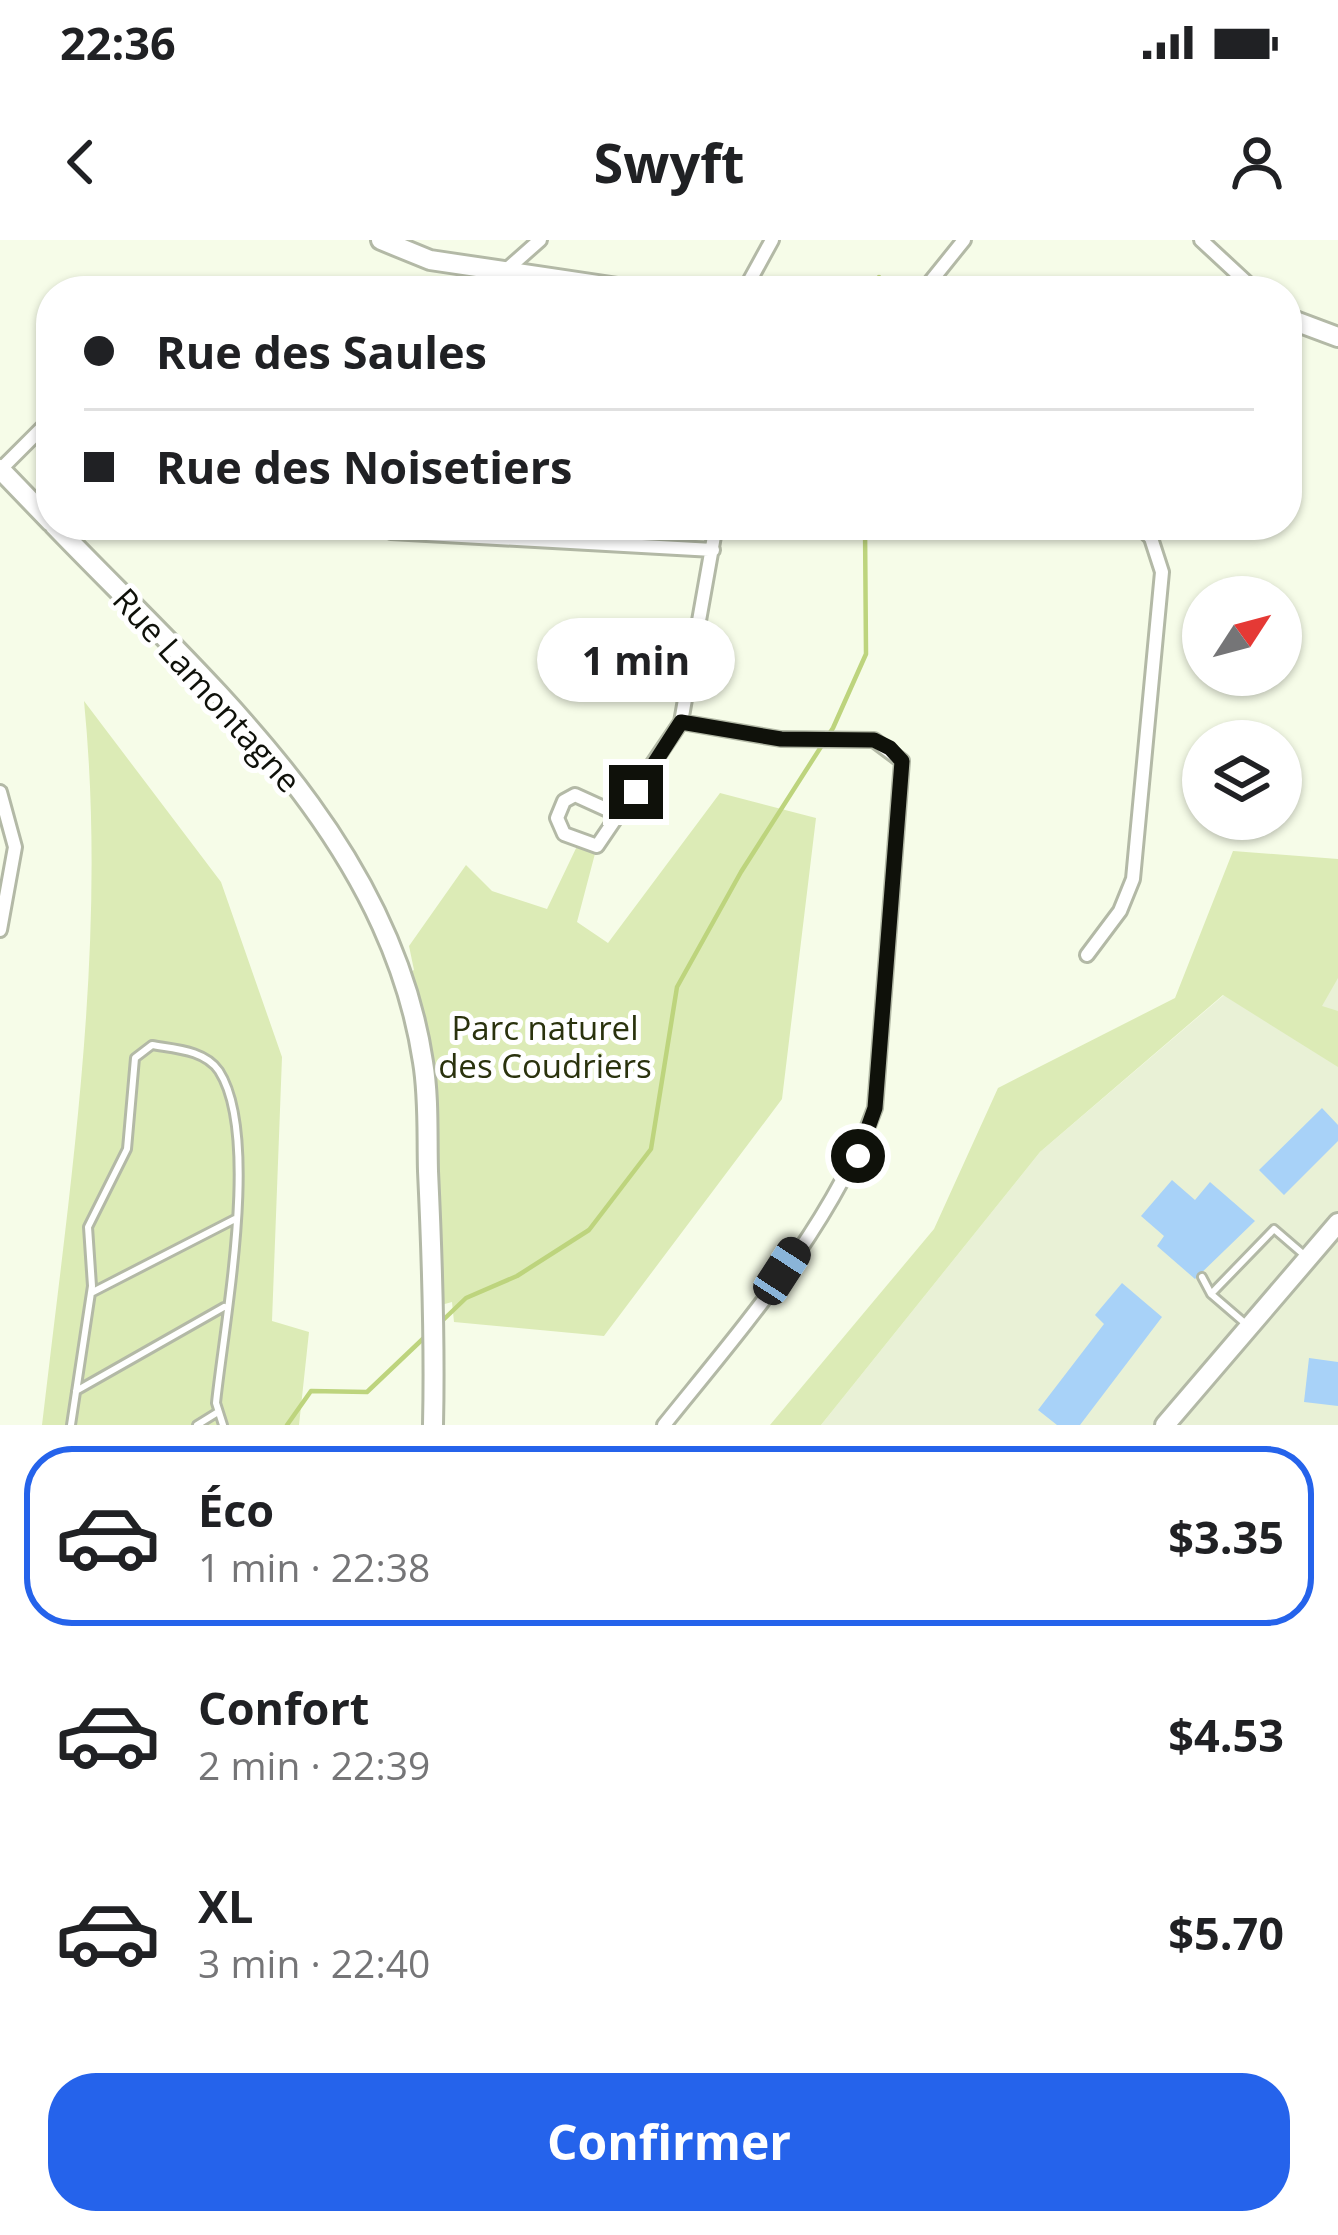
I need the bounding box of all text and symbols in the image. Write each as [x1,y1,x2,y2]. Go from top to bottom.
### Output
text: 22:36 [60,12,176,73]
text: Swyft [593,125,745,199]
icon: back [48,129,114,195]
icon: person [1224,129,1290,195]
text: Rue des Saules [156,321,487,382]
text: Rue des Noisetiers [156,436,572,497]
north arrow [1182,576,1302,696]
map controls [1182,576,1302,840]
street label: Rue Lamontagne [103,578,311,802]
callout: 1 min [537,618,735,702]
text: 1 min [582,633,690,686]
button: layers [1182,720,1302,840]
route end [609,765,663,819]
park label: Parc naturel des Coudriers [438,1005,652,1088]
route start [831,1129,885,1183]
car [747,1231,817,1311]
text: Éco [198,1479,274,1540]
icon: car [54,1482,162,1590]
text: $3.35 [1168,1506,1284,1567]
text: 1 min · 22:38 [198,1540,430,1593]
text: Confort [198,1677,369,1738]
icon: car [54,1680,162,1788]
text: $4.53 [1168,1704,1284,1765]
text: 2 min · 22:39 [198,1738,430,1791]
text: XL [198,1875,253,1936]
icon: car [54,1878,162,1986]
text: $5.70 [1168,1902,1284,1963]
text: 3 min · 22:40 [198,1936,430,1989]
button: Confirmer [48,2073,1290,2211]

